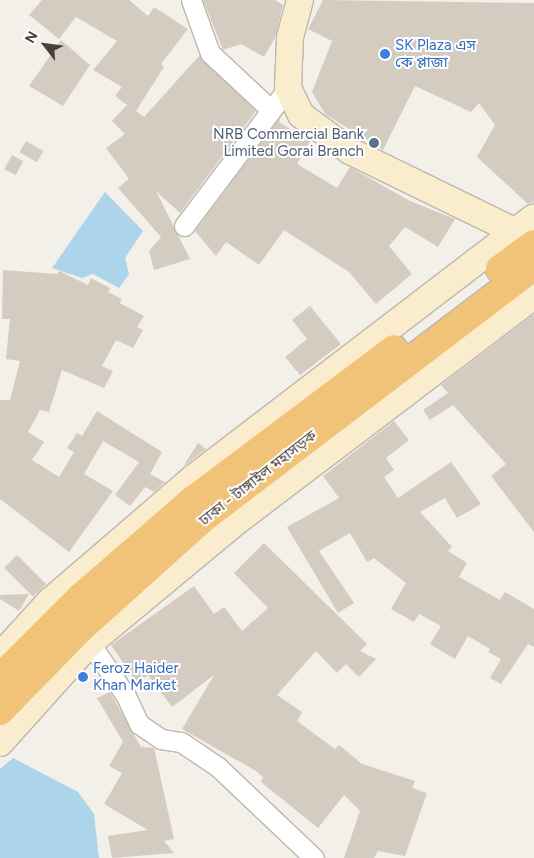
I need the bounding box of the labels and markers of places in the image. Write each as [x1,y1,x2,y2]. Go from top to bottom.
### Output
place label: SK Plaza এস কে প্লাজা [395,36,476,71]
marker: SK Plaza এস কে প্লাজা [379,48,391,60]
place label: NRB Commercial Bank Limited Gorai Branch [213,125,364,160]
marker: NRB Commercial Bank Limited Gorai Branch [368,137,380,149]
place label: Feroz Haider Khan Market [93,659,179,694]
marker: Feroz Haider Khan Market [77,671,89,683]

